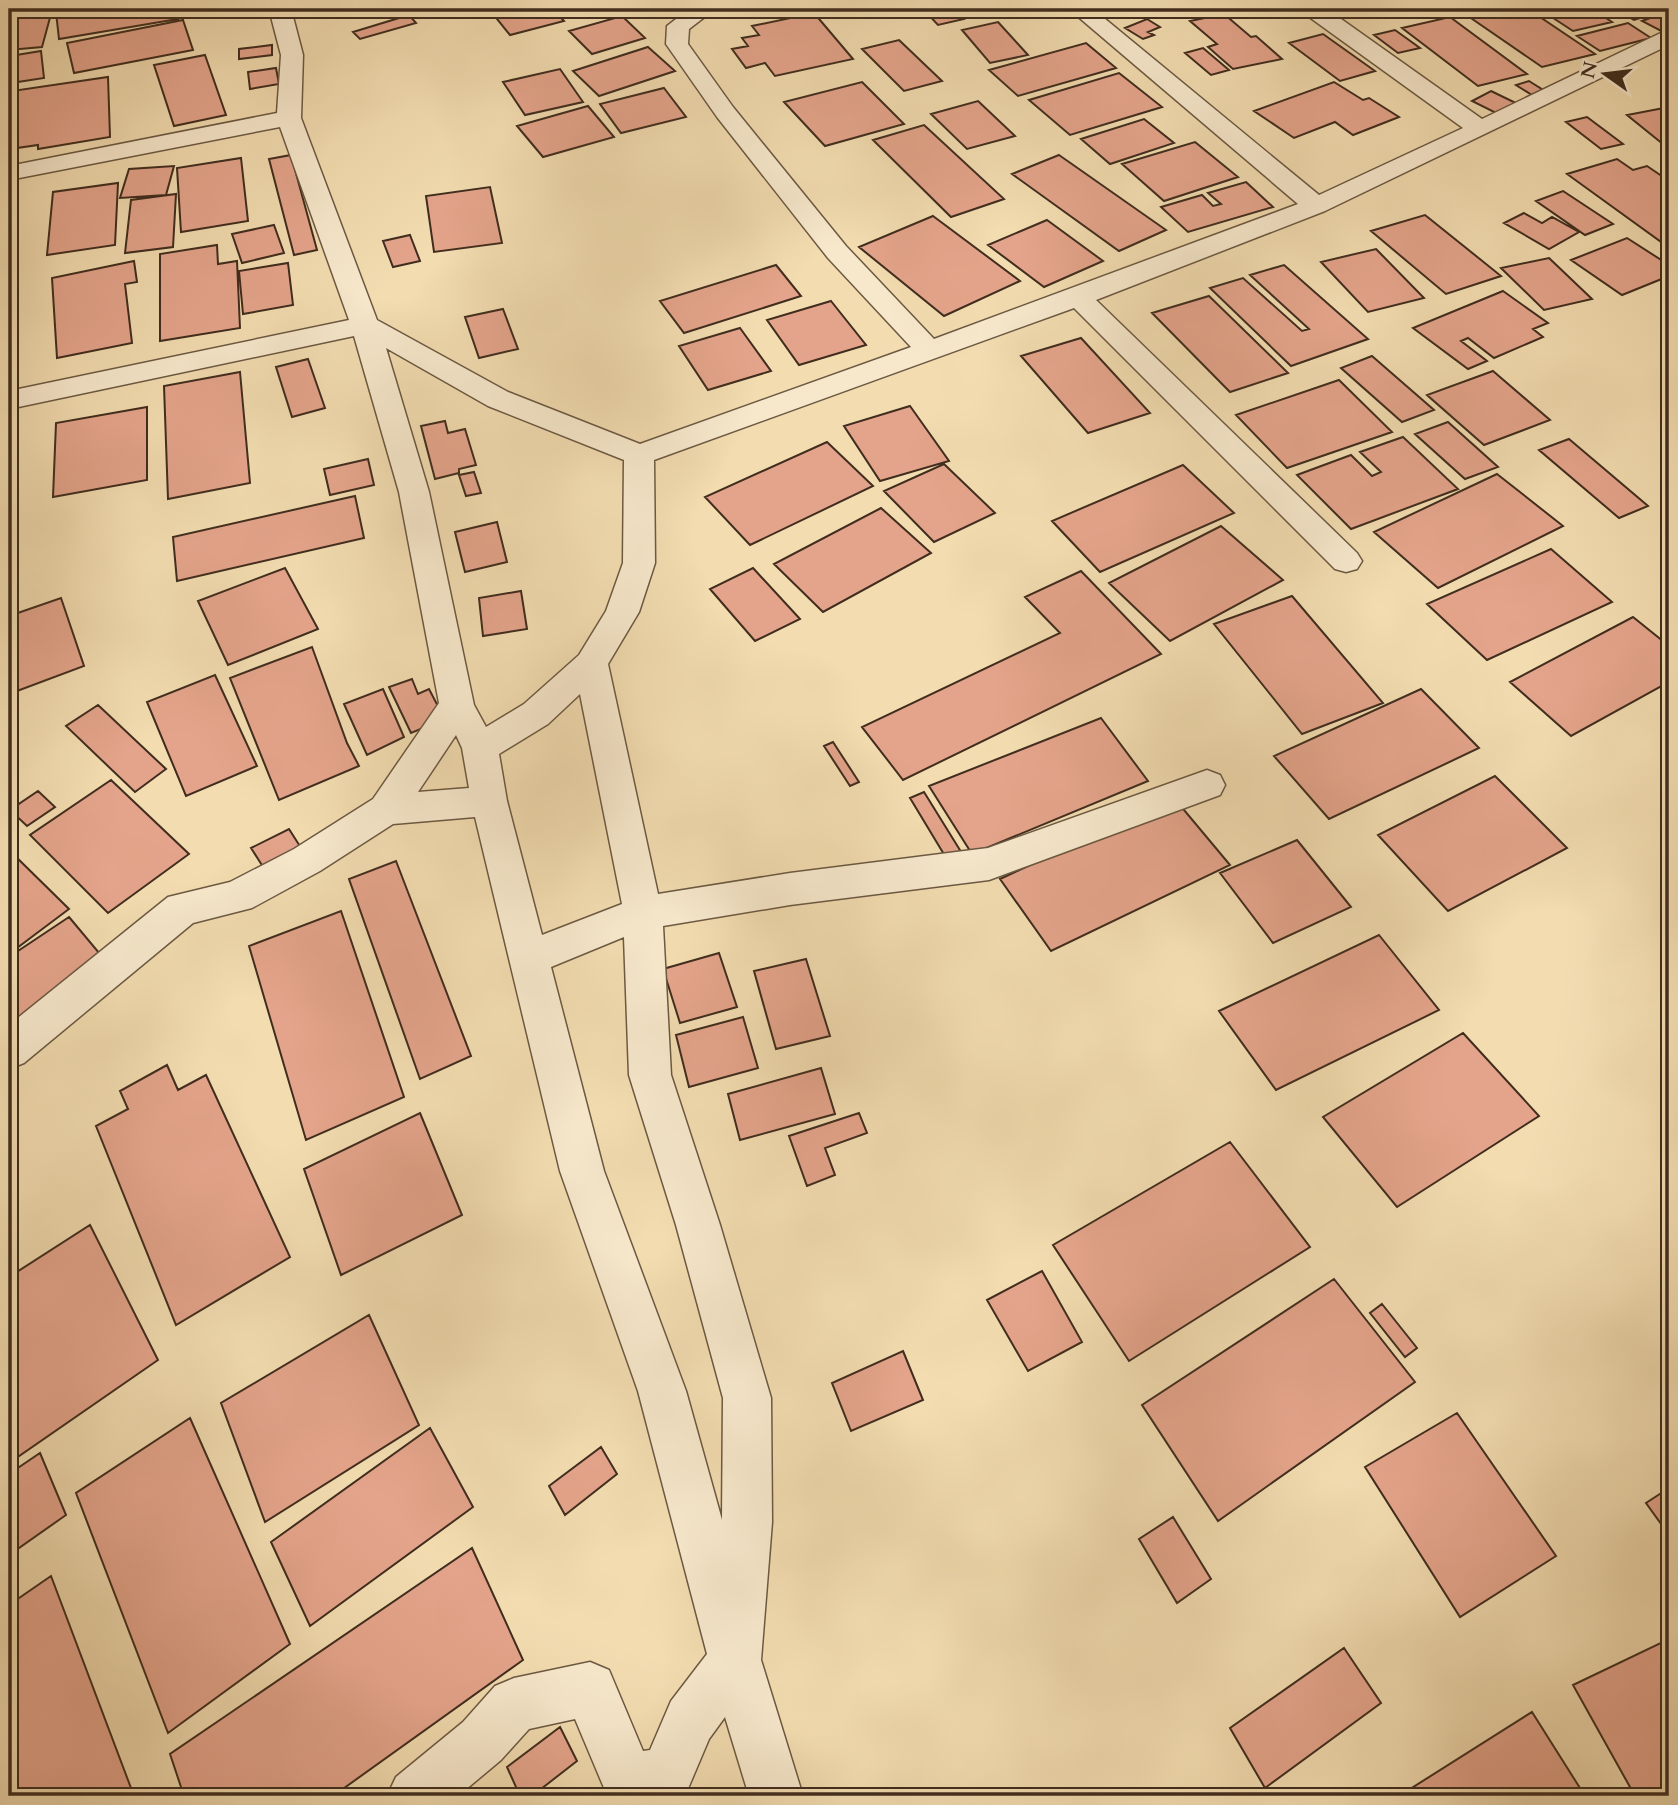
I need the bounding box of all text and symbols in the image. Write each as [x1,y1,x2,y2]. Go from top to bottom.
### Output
north arrow [1570,38,1640,108]
text: N [1575,58,1604,81]

